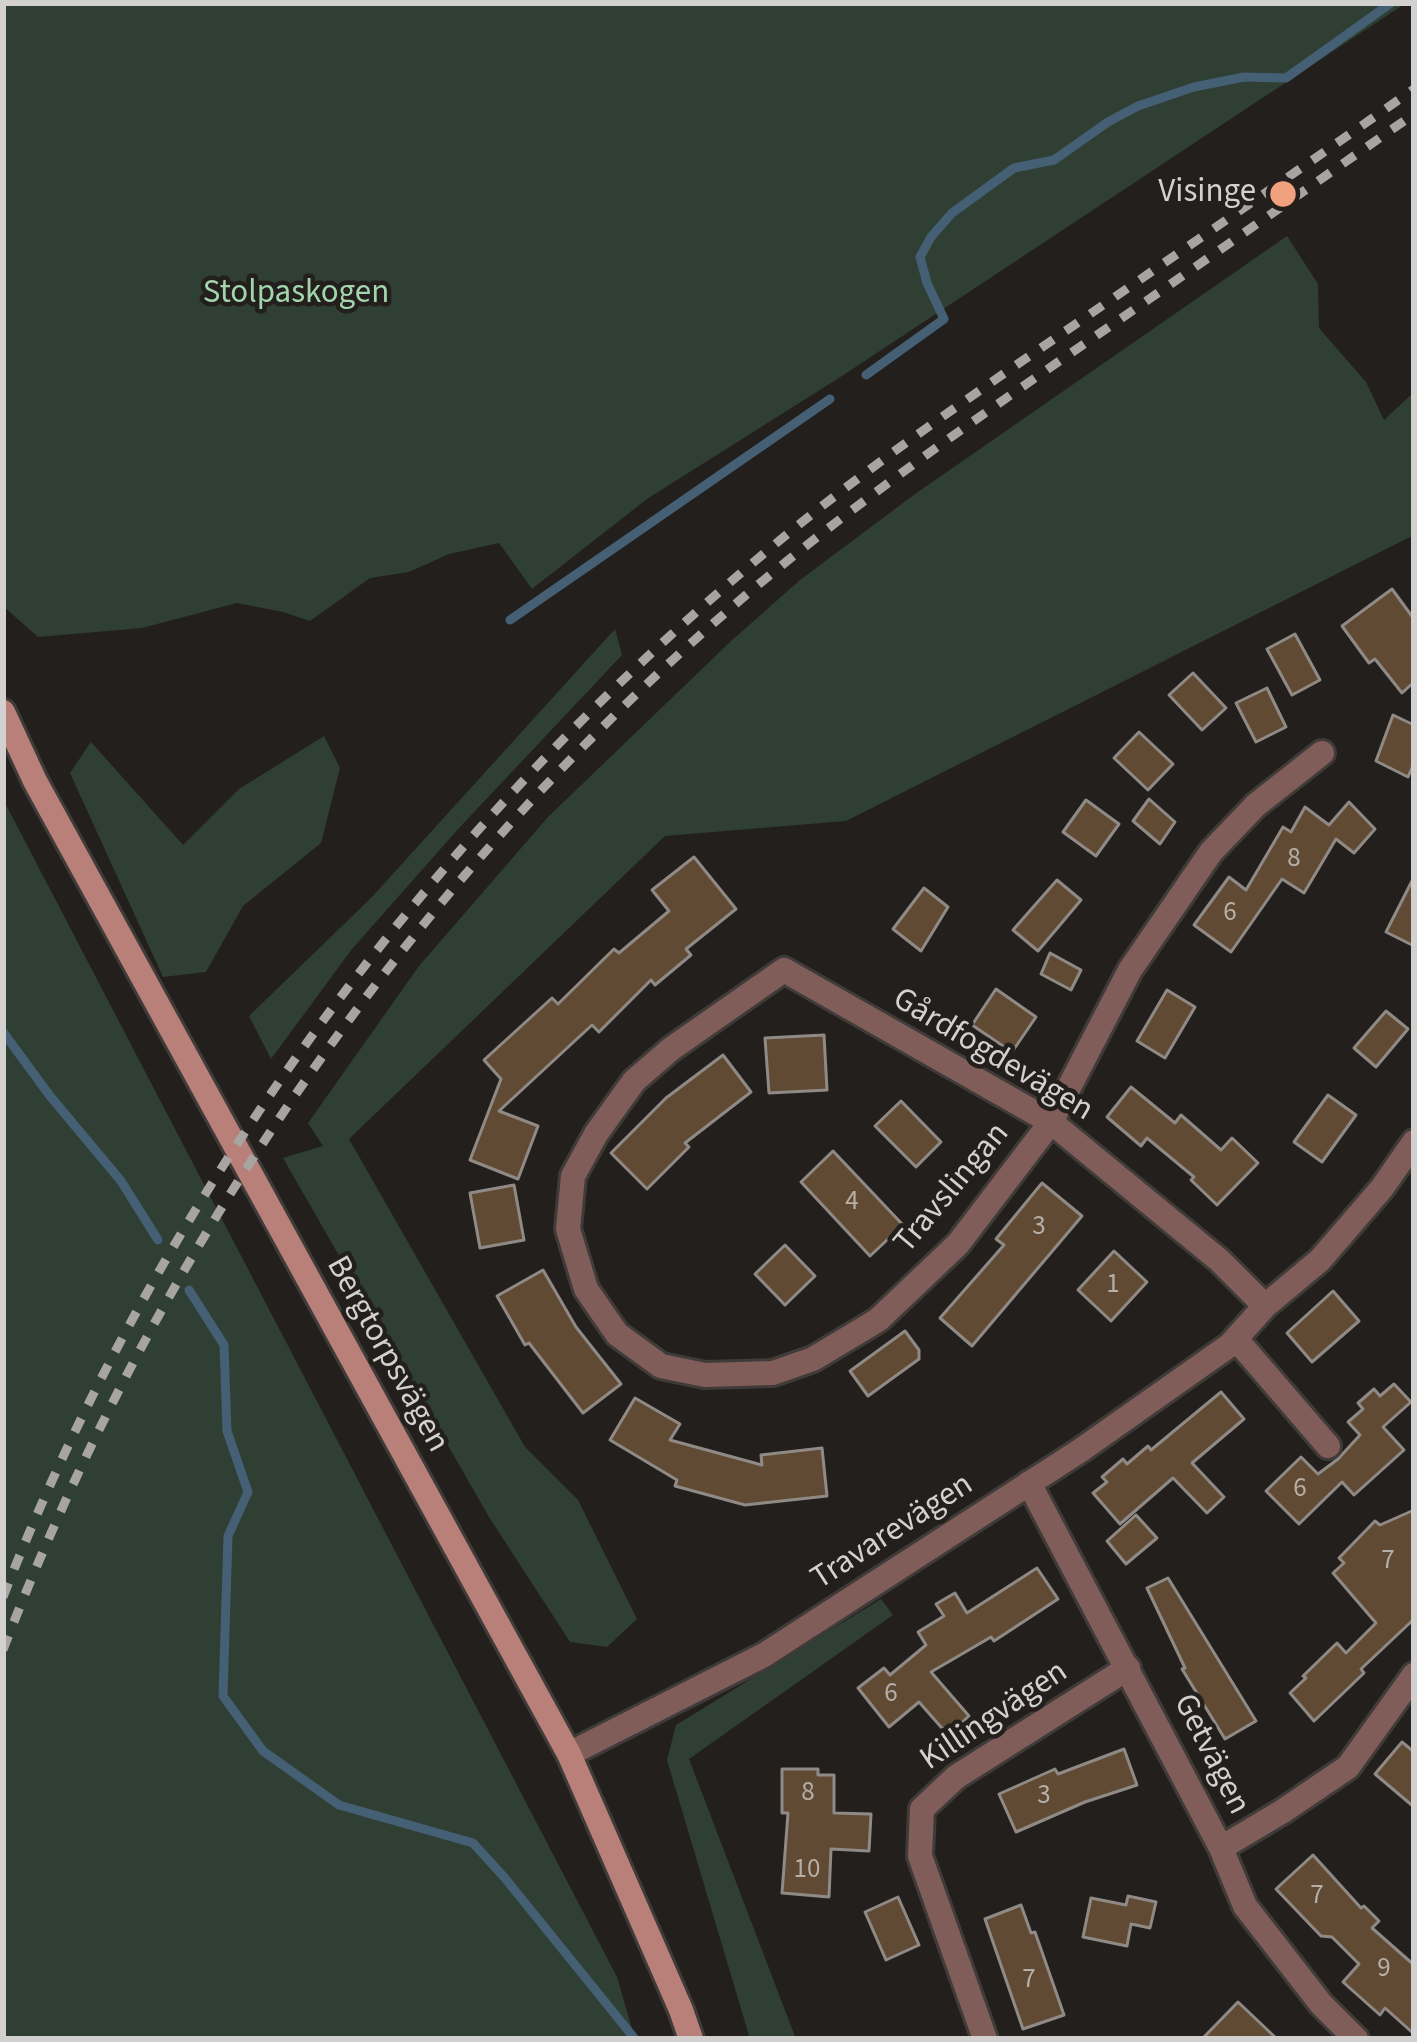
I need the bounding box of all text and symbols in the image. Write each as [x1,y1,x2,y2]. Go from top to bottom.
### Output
place label: Visinge [1158,174,1256,214]
marker: Visinge [1267,178,1299,210]
park label: Stolpaskogen [203,275,389,315]
house number: 8 [1287,844,1301,876]
house number: 6 [1223,898,1237,930]
street label: Gårdfogdevägen [885,981,1099,1131]
street label: Travslingan [887,1116,1019,1262]
house number: 4 [845,1187,859,1219]
house number: 3 [1032,1212,1046,1244]
street label: Bergtorpsvägen [316,1250,456,1460]
house number: 1 [1106,1270,1120,1302]
street label: Travarevägen [805,1466,981,1600]
house number: 6 [1293,1474,1307,1506]
house number: 7 [1381,1546,1395,1578]
street label: Killingvägen [914,1653,1076,1781]
house number: 6 [884,1679,898,1711]
street label: Getvägen [1163,1688,1257,1822]
house number: 8 [801,1778,815,1810]
house number: 3 [1037,1781,1051,1813]
house number: 10 [794,1855,820,1887]
house number: 7 [1310,1881,1324,1913]
house number: 9 [1377,1954,1391,1986]
house number: 7 [1022,1965,1036,1997]

